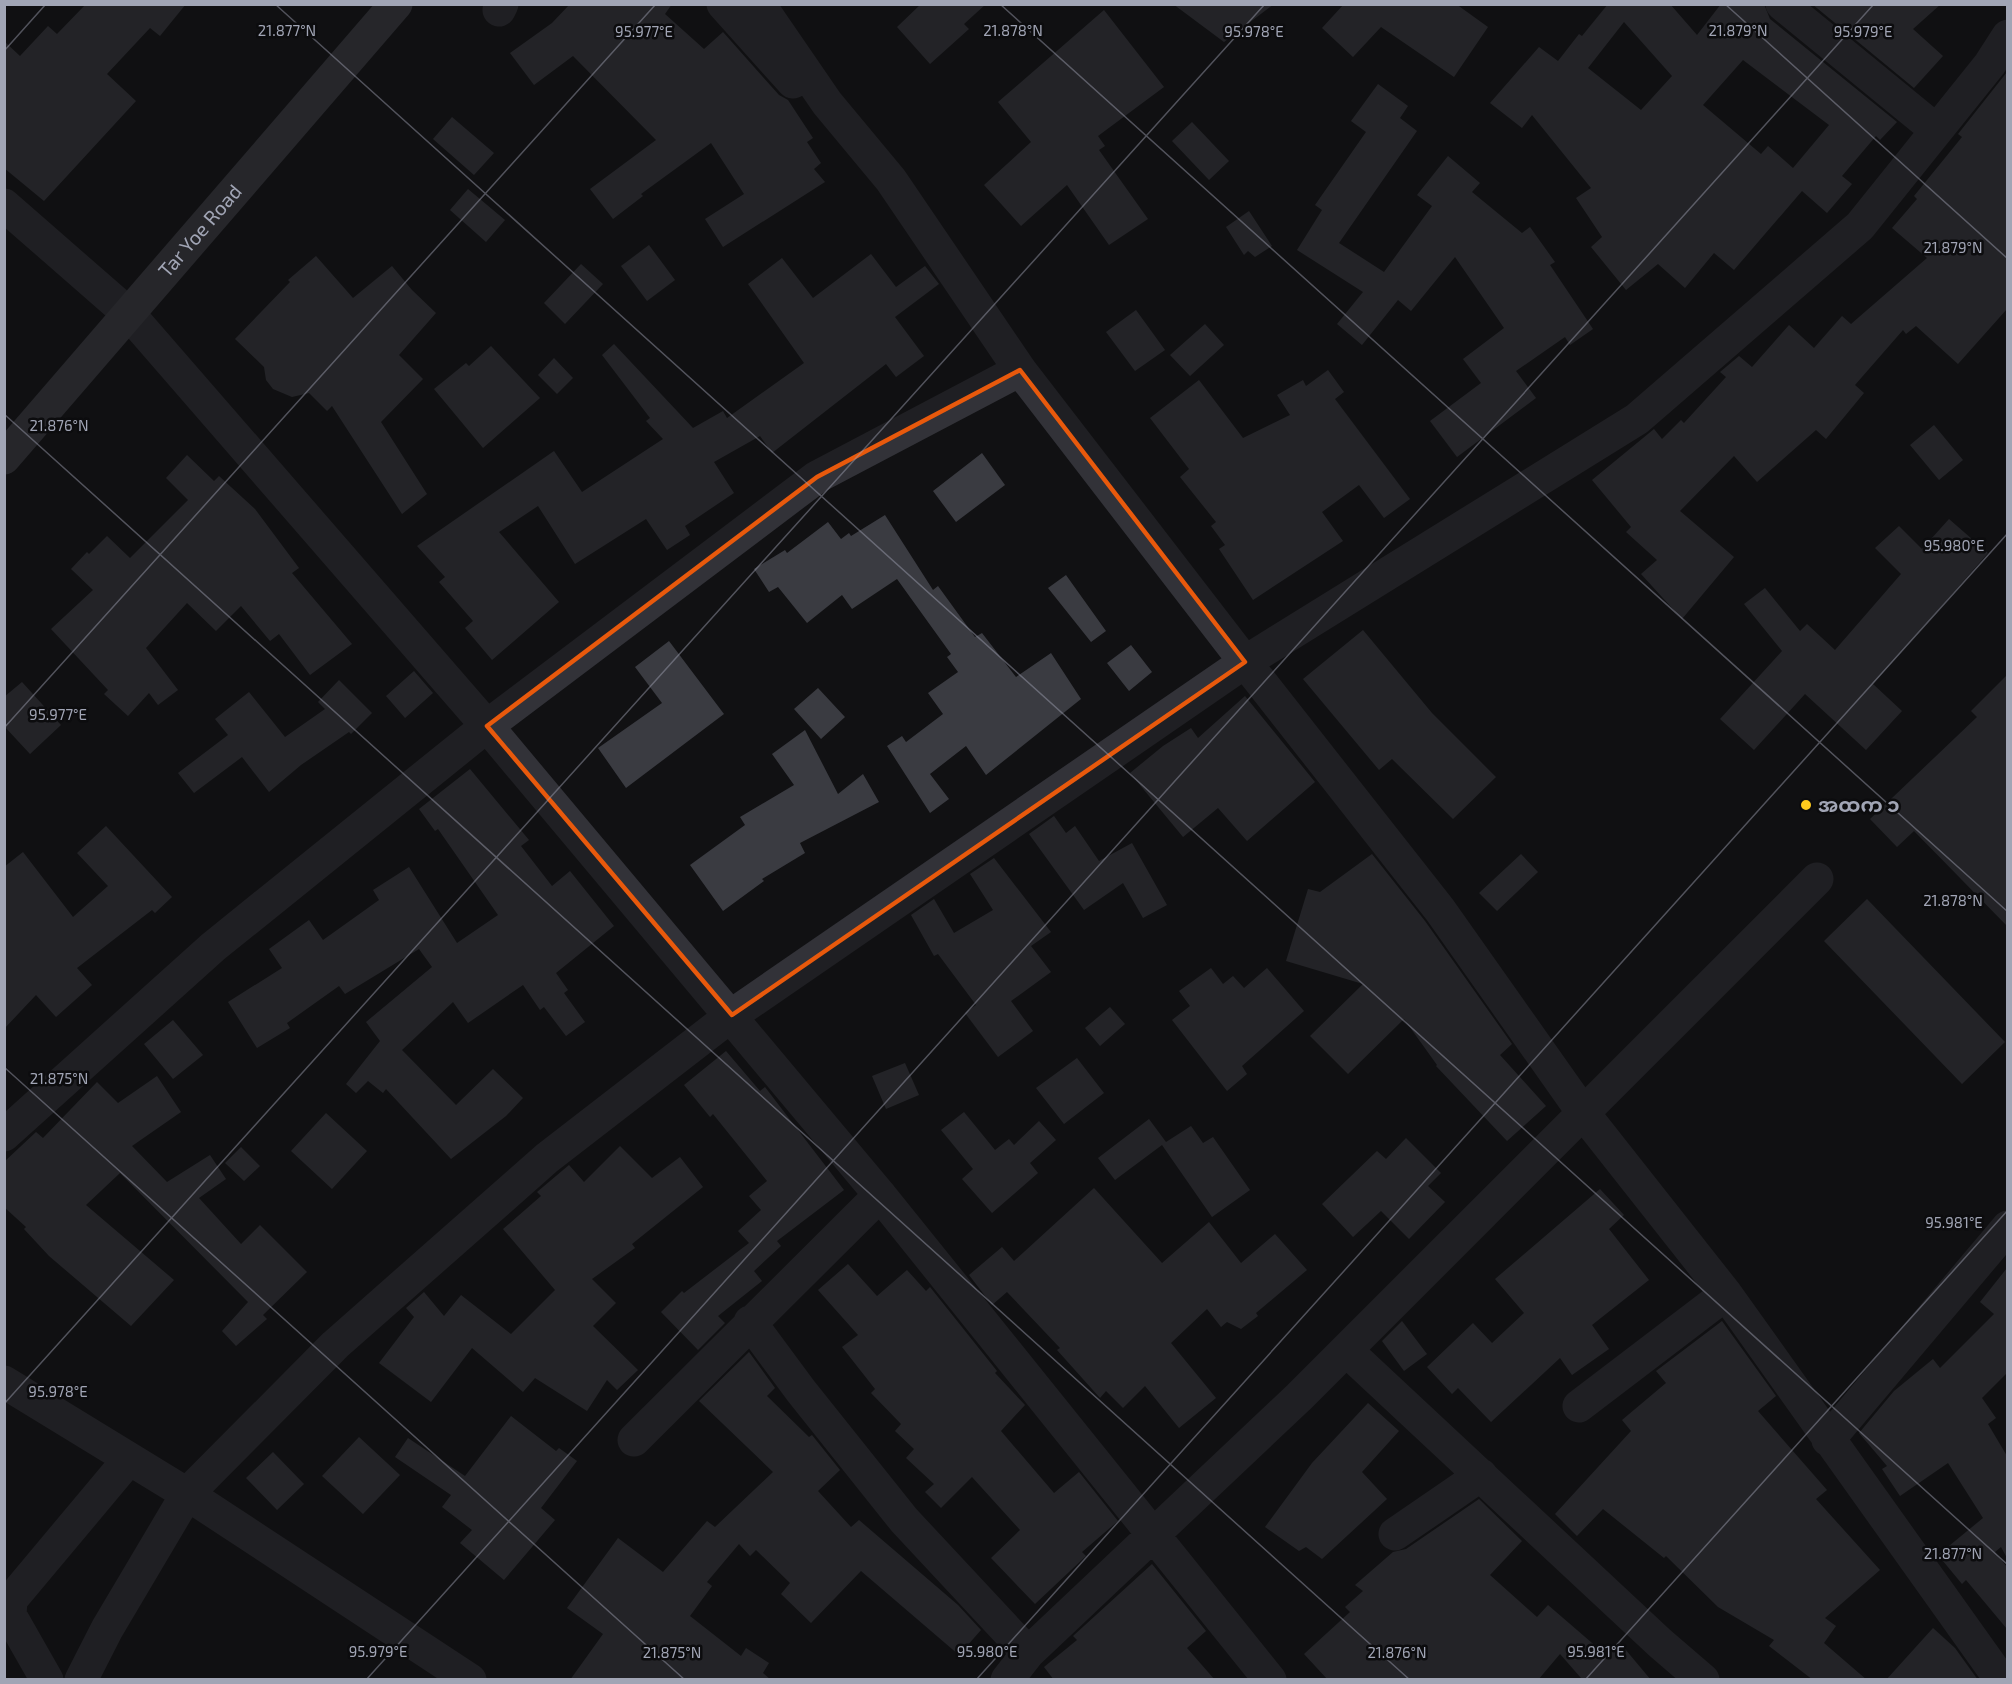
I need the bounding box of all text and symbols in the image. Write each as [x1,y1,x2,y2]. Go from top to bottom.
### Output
text: 21.877°N [258,21,316,39]
text: 21.878°N [983,21,1043,39]
text: 21.879°N [1708,21,1768,39]
text: 95.977°E [615,22,673,40]
text: 95.978°E [1224,22,1284,40]
text: 95.979°E [1834,22,1892,40]
street label: Tar Yoe Road [153,179,246,282]
text: 21.879°N [1923,238,1983,256]
text: 21.876°N [29,416,89,434]
text: 95.980°E [1924,536,1984,554]
text: 95.977°E [29,705,87,723]
place label: အထက ၁ [1818,792,1900,816]
marker: အထက ၁ [1799,798,1813,812]
text: 21.878°N [1923,891,1983,909]
text: 21.875°N [30,1069,88,1087]
text: 95.981°E [1925,1213,1983,1231]
text: 95.978°E [28,1382,88,1400]
text: 21.877°N [1924,1544,1982,1562]
text: 95.979°E [349,1642,407,1660]
text: 95.980°E [957,1642,1017,1660]
text: 95.981°E [1567,1642,1625,1660]
text: 21.875°N [643,1643,701,1661]
text: 21.876°N [1367,1643,1427,1661]

